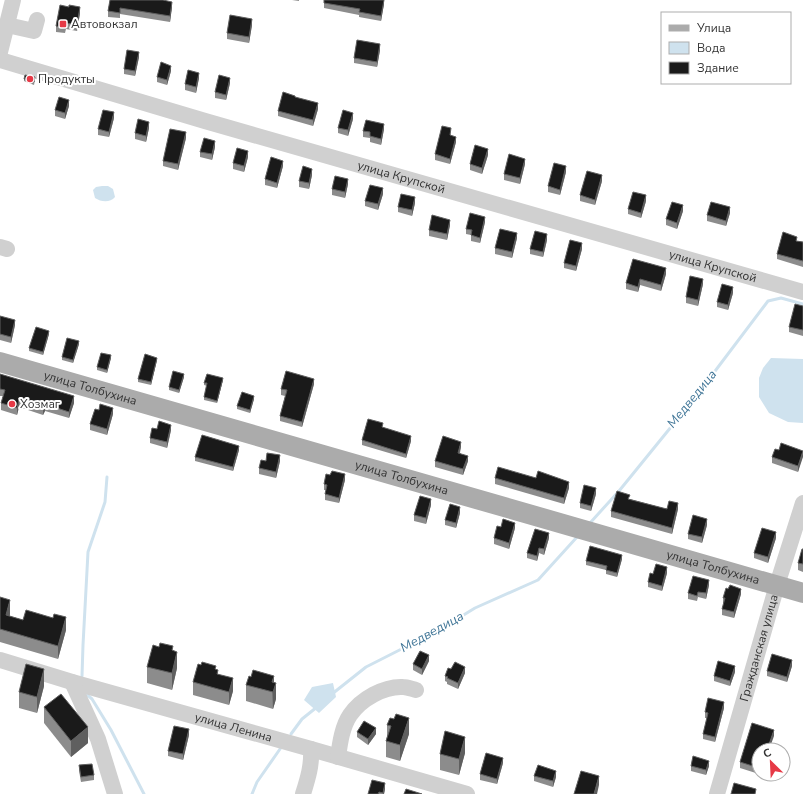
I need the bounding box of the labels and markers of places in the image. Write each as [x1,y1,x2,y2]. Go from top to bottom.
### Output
place label: Автовокзал [71,16,138,32]
marker: Автовокзал [58,19,68,29]
place label: Продукты [38,71,95,87]
marker: Продукты [25,74,35,84]
place label: Хозмаг [20,396,61,412]
marker: Хозмаг [7,399,17,409]

